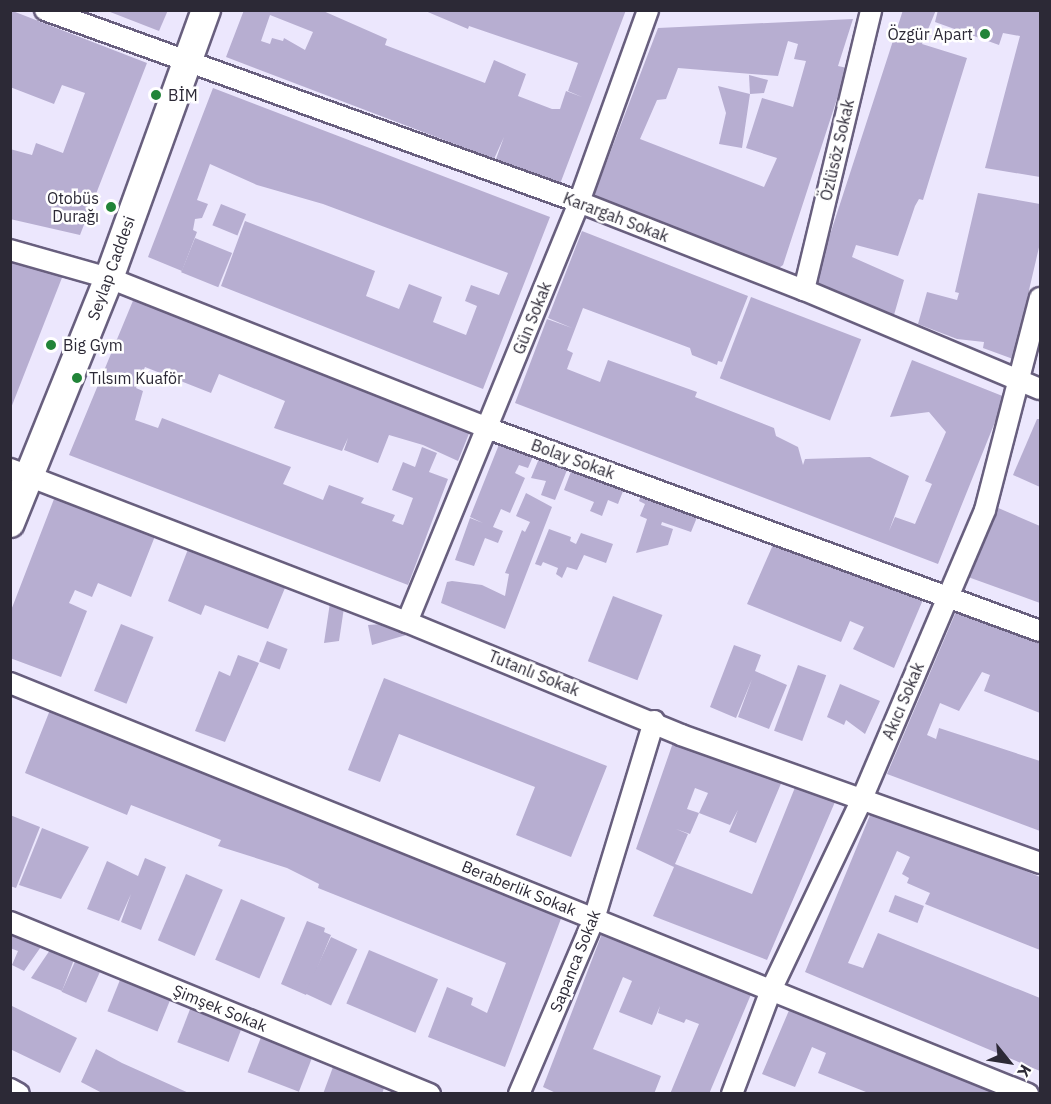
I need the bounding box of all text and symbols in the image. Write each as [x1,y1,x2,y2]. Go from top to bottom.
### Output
place label: Özgür Apart [887,24,973,44]
marker: Özgür Apart [978,27,992,41]
place label: BİM [168,85,198,105]
marker: BİM [149,88,163,102]
street label: Özlüsöz Sokak [816,97,858,203]
place label: Otobüs Durağı [47,188,99,226]
street label: Karargah Sokak [560,188,672,246]
marker: Otobüs Durağı [104,200,118,214]
street label: Seylap Caddesi [83,213,139,323]
street label: Gün Sokak [509,279,555,357]
place label: Big Gym [63,335,123,355]
marker: Big Gym [44,338,58,352]
place label: Tılsım Kuaför [89,368,183,388]
marker: Tılsım Kuaför [70,371,84,385]
street label: Bolay Sokak [529,435,617,483]
street label: Tutanlı Sokak [486,646,582,700]
street label: Akıcı Sokak [878,659,928,743]
street label: Beraberlik Sokak [459,856,579,920]
street label: Sapanca Sokak [546,907,604,1015]
street label: Şimşek Sokak [170,980,270,1036]
north arrow [979,1032,1039,1092]
text: K [1013,1061,1036,1081]

